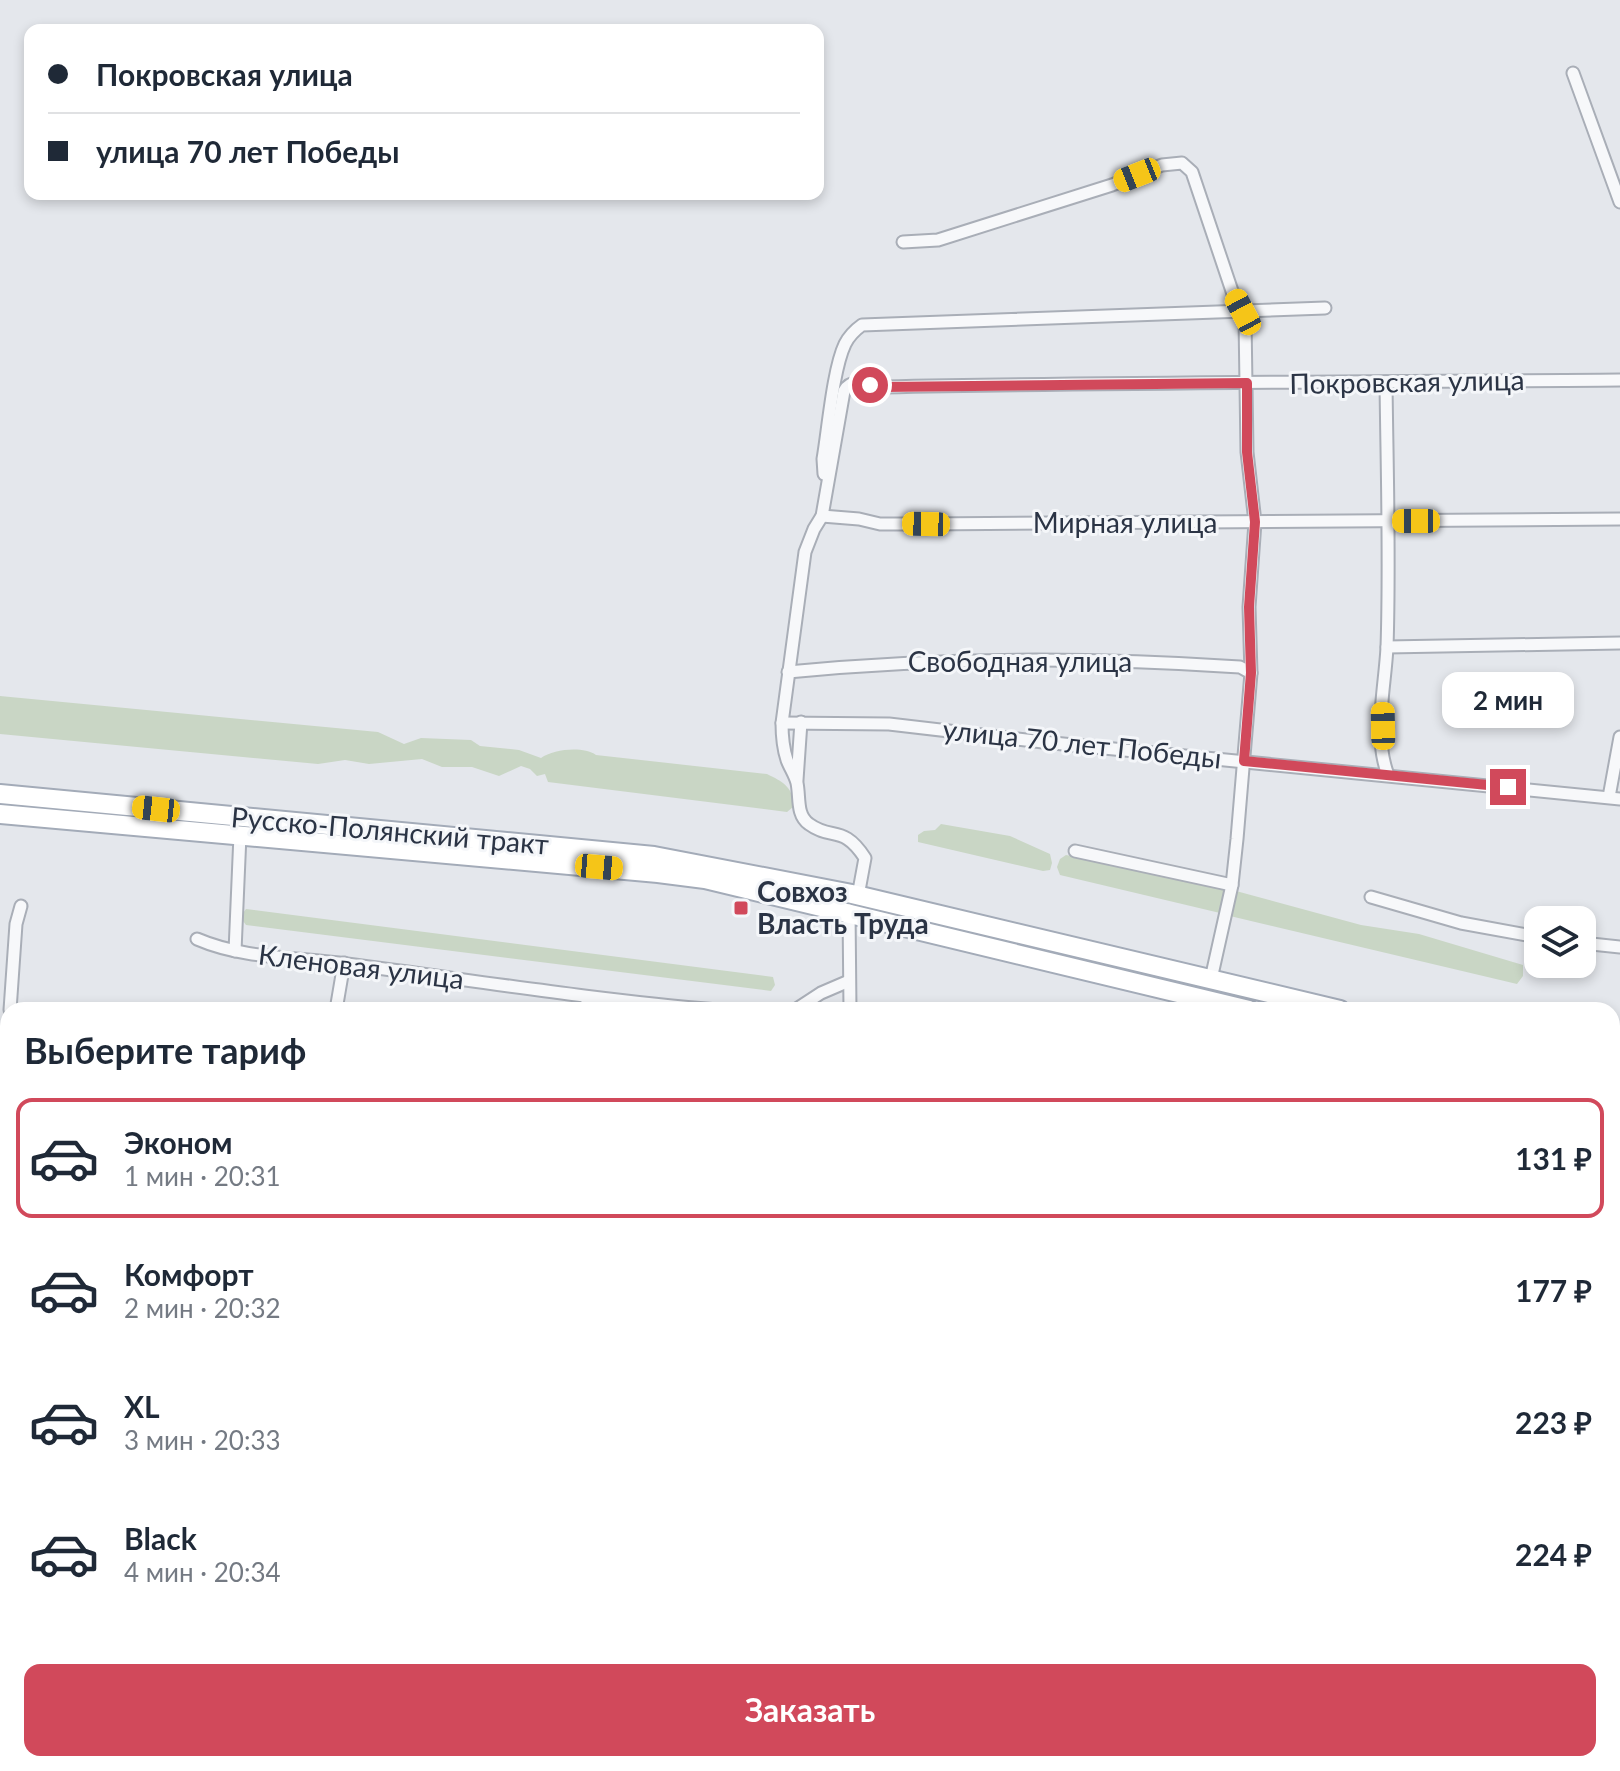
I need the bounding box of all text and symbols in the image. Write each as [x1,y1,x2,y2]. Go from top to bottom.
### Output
text: Покровская улица [96,56,353,92]
text: улица 70 лет Победы [96,133,400,169]
car [1110,155,1164,195]
car [1221,285,1265,339]
street label: Покровская улица [1289,362,1525,400]
route start [852,367,888,403]
street label: Мирная улица [1033,505,1217,539]
car [1392,509,1440,533]
car [902,512,950,536]
street label: Свободная улица [908,644,1132,678]
callout: 2 мин [1442,671,1574,727]
text: 2 мин [1473,684,1543,716]
car [1371,702,1395,750]
street label: улица 70 лет Победы [941,711,1223,775]
route end [1490,769,1526,805]
car [131,795,181,823]
street label: Русско-Полянский тракт [230,799,550,861]
car [574,853,624,881]
place label: Совхоз Власть Труда [757,874,929,940]
marker: Совхоз Власть Труда [732,899,750,917]
map controls [1524,906,1596,978]
button: layers [1524,906,1596,978]
street label: Кленовая улица [256,937,466,995]
text: Выберите тариф [24,1028,306,1072]
icon: car [28,1122,100,1194]
text: Эконом [124,1124,233,1160]
text: 131 ₽ [1515,1140,1592,1176]
text: 1 мин · 20:31 [124,1160,281,1192]
icon: car [28,1254,100,1326]
text: Комфорт [124,1256,254,1292]
text: 177 ₽ [1515,1272,1592,1308]
text: 2 мин · 20:32 [124,1292,281,1324]
icon: car [28,1386,100,1458]
text: XL [124,1388,160,1424]
text: 223 ₽ [1515,1404,1592,1440]
text: 3 мин · 20:33 [124,1424,281,1456]
icon: car [28,1518,100,1590]
text: Black [124,1520,197,1556]
text: 224 ₽ [1515,1536,1592,1572]
text: 4 мин · 20:34 [124,1556,281,1588]
button: Заказать [24,1664,1596,1756]

